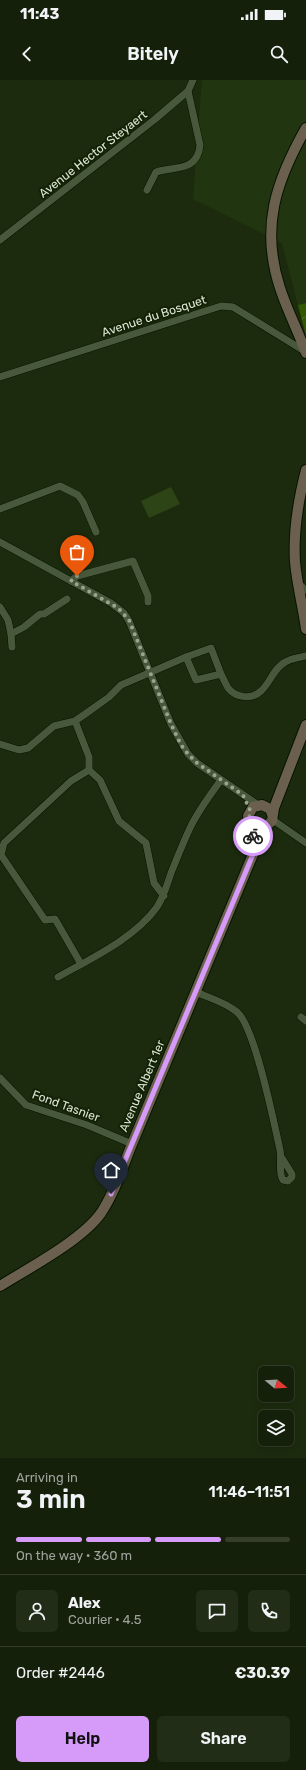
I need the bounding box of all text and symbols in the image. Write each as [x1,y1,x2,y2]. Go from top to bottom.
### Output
text: 11:43 [20,5,59,23]
icon: back [16,43,38,65]
text: Bitely [127,43,179,65]
icon: search [268,43,290,65]
street label: Avenue Hector Steyaert [36,107,150,201]
street label: Avenue du Bosquet [100,292,208,340]
pin [60,535,94,576]
icon: bag [66,541,88,563]
courier [233,816,273,856]
icon: bike [242,825,264,847]
street label: Avenue Albert 1er [116,1038,168,1134]
street label: Fond Tasnier [30,1087,102,1125]
pin [94,1153,128,1194]
icon: home [100,1159,122,1181]
north arrow [258,1366,294,1402]
map controls [258,1366,294,1446]
button: layers [258,1410,294,1446]
text: Arriving in [16,1470,78,1485]
text: 11:46–11:51 [209,1483,290,1501]
text: 3 min [16,1484,86,1515]
text: On the way · 360 m [16,1548,132,1563]
button: person [16,1590,58,1632]
button: chat [196,1590,238,1632]
button: phone [248,1590,290,1632]
text: Alex [68,1594,101,1612]
text: Courier · 4.5 [68,1612,142,1627]
text: Order #2446 [16,1664,105,1682]
text: €30.39 [234,1664,290,1682]
button: Help [16,1716,149,1762]
button: Share [157,1716,290,1762]

